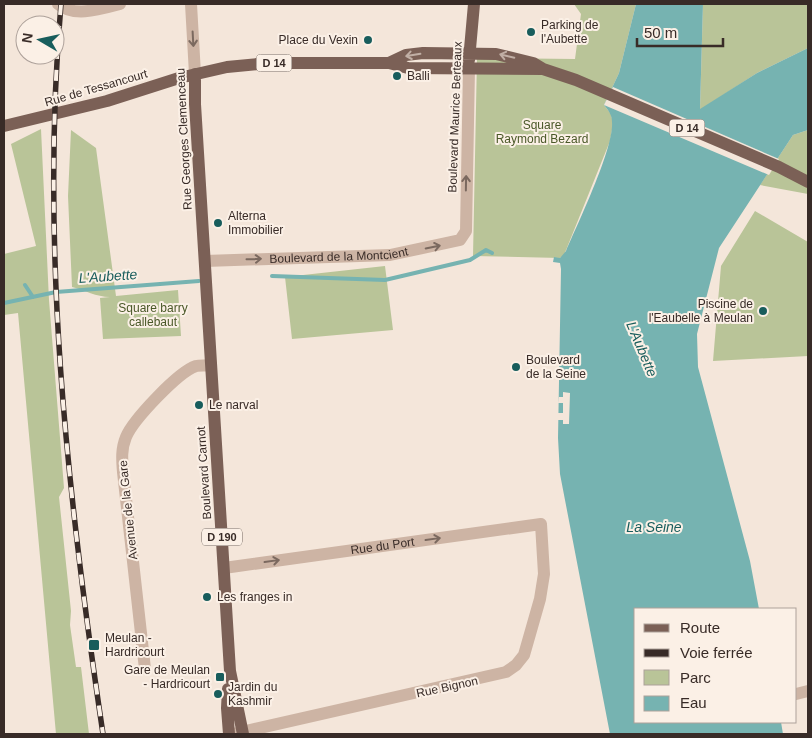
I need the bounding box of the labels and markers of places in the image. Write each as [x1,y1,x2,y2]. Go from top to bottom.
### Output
place label: Parking de l'Aubette [541,18,599,46]
marker: Parking de l'Aubette [525,26,537,38]
place label: Place du Vexin [279,33,358,47]
marker: Place du Vexin [362,34,374,46]
place label: Balli [407,69,430,83]
marker: Balli [391,70,403,82]
place label: Alterna Immobilier [228,209,283,237]
marker: Alterna Immobilier [212,217,224,229]
place label: Piscine de l'Eaubelle à Meulan [649,297,753,325]
marker: Piscine de l'Eaubelle à Meulan [757,305,769,317]
place label: Boulevard de la Seine [526,353,586,381]
marker: Boulevard de la Seine [510,361,522,373]
place label: Le narval [209,398,258,412]
marker: Le narval [193,399,205,411]
place label: Les franges in [217,590,292,604]
marker: Les franges in [201,591,213,603]
place label: Meulan - Hardricourt [105,631,165,659]
marker: Meulan - Hardricourt [87,638,101,652]
place label: Gare de Meulan - Hardricourt [124,663,211,691]
marker: Gare de Meulan - Hardricourt [214,671,226,683]
place label: Jardin du Kashmir [228,680,277,708]
marker: Jardin du Kashmir [212,688,224,700]

